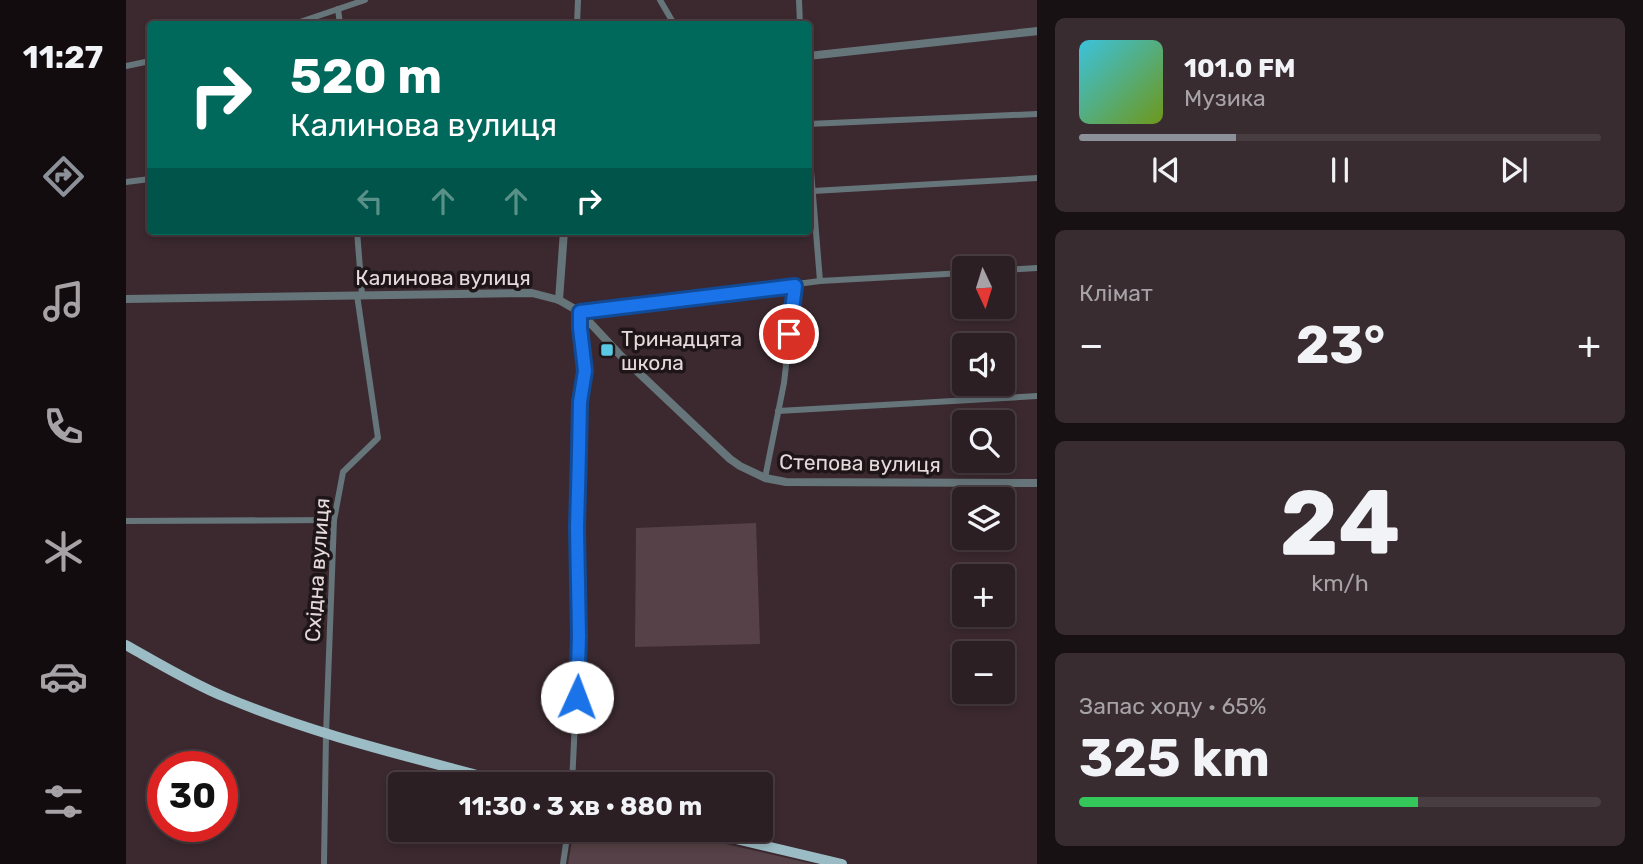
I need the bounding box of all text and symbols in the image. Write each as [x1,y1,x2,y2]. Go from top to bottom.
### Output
text: 11:27 [23,38,103,76]
text: 520 m [290,47,442,105]
icon: right [175,49,266,140]
text: 101.0 FM [1184,53,1296,84]
text: Музика [1184,84,1266,112]
text: Калинова вулиця [290,106,557,144]
icon: previous [1147,151,1185,189]
icon: pause [1321,151,1359,189]
icon: next [1495,151,1533,189]
icon: directions [39,152,88,201]
icon: left [351,182,389,220]
icon: ahead [424,182,462,220]
icon: ahead [497,182,535,220]
icon: right [570,182,608,220]
north arrow [952,256,1015,318]
map controls [952,256,1015,704]
street label: Калинова вулиця [355,265,531,290]
icon: music [39,277,88,326]
text: Клімат [1079,279,1153,307]
pin [759,304,819,364]
text: 23° [1296,314,1385,376]
icon: arrive [770,315,808,353]
text: − [1079,322,1104,368]
text: + [1577,322,1601,368]
place label: Тринадцята школа [621,326,742,375]
button: sound [952,333,1015,396]
marker: Тринадцята школа [599,342,615,358]
icon: phone [39,402,88,451]
button: search [952,410,1015,473]
street label: Степова вулиця [779,449,941,477]
text: 24 [1280,469,1400,577]
button: layers [952,487,1015,550]
street label: Східна вулиця [299,497,335,643]
icon: climate [39,527,88,576]
button: + [952,564,1015,627]
text: km/h [1311,569,1369,597]
button: − [952,641,1015,704]
icon: car [39,652,88,701]
position arrow [540,660,614,734]
text: Запас ходу · 65% [1079,692,1267,720]
text: 325 km [1079,727,1270,789]
speed limit sign: 30 [147,751,238,842]
icon: filters [39,777,88,826]
text: 11:30 · 3 хв · 880 m [459,791,702,822]

